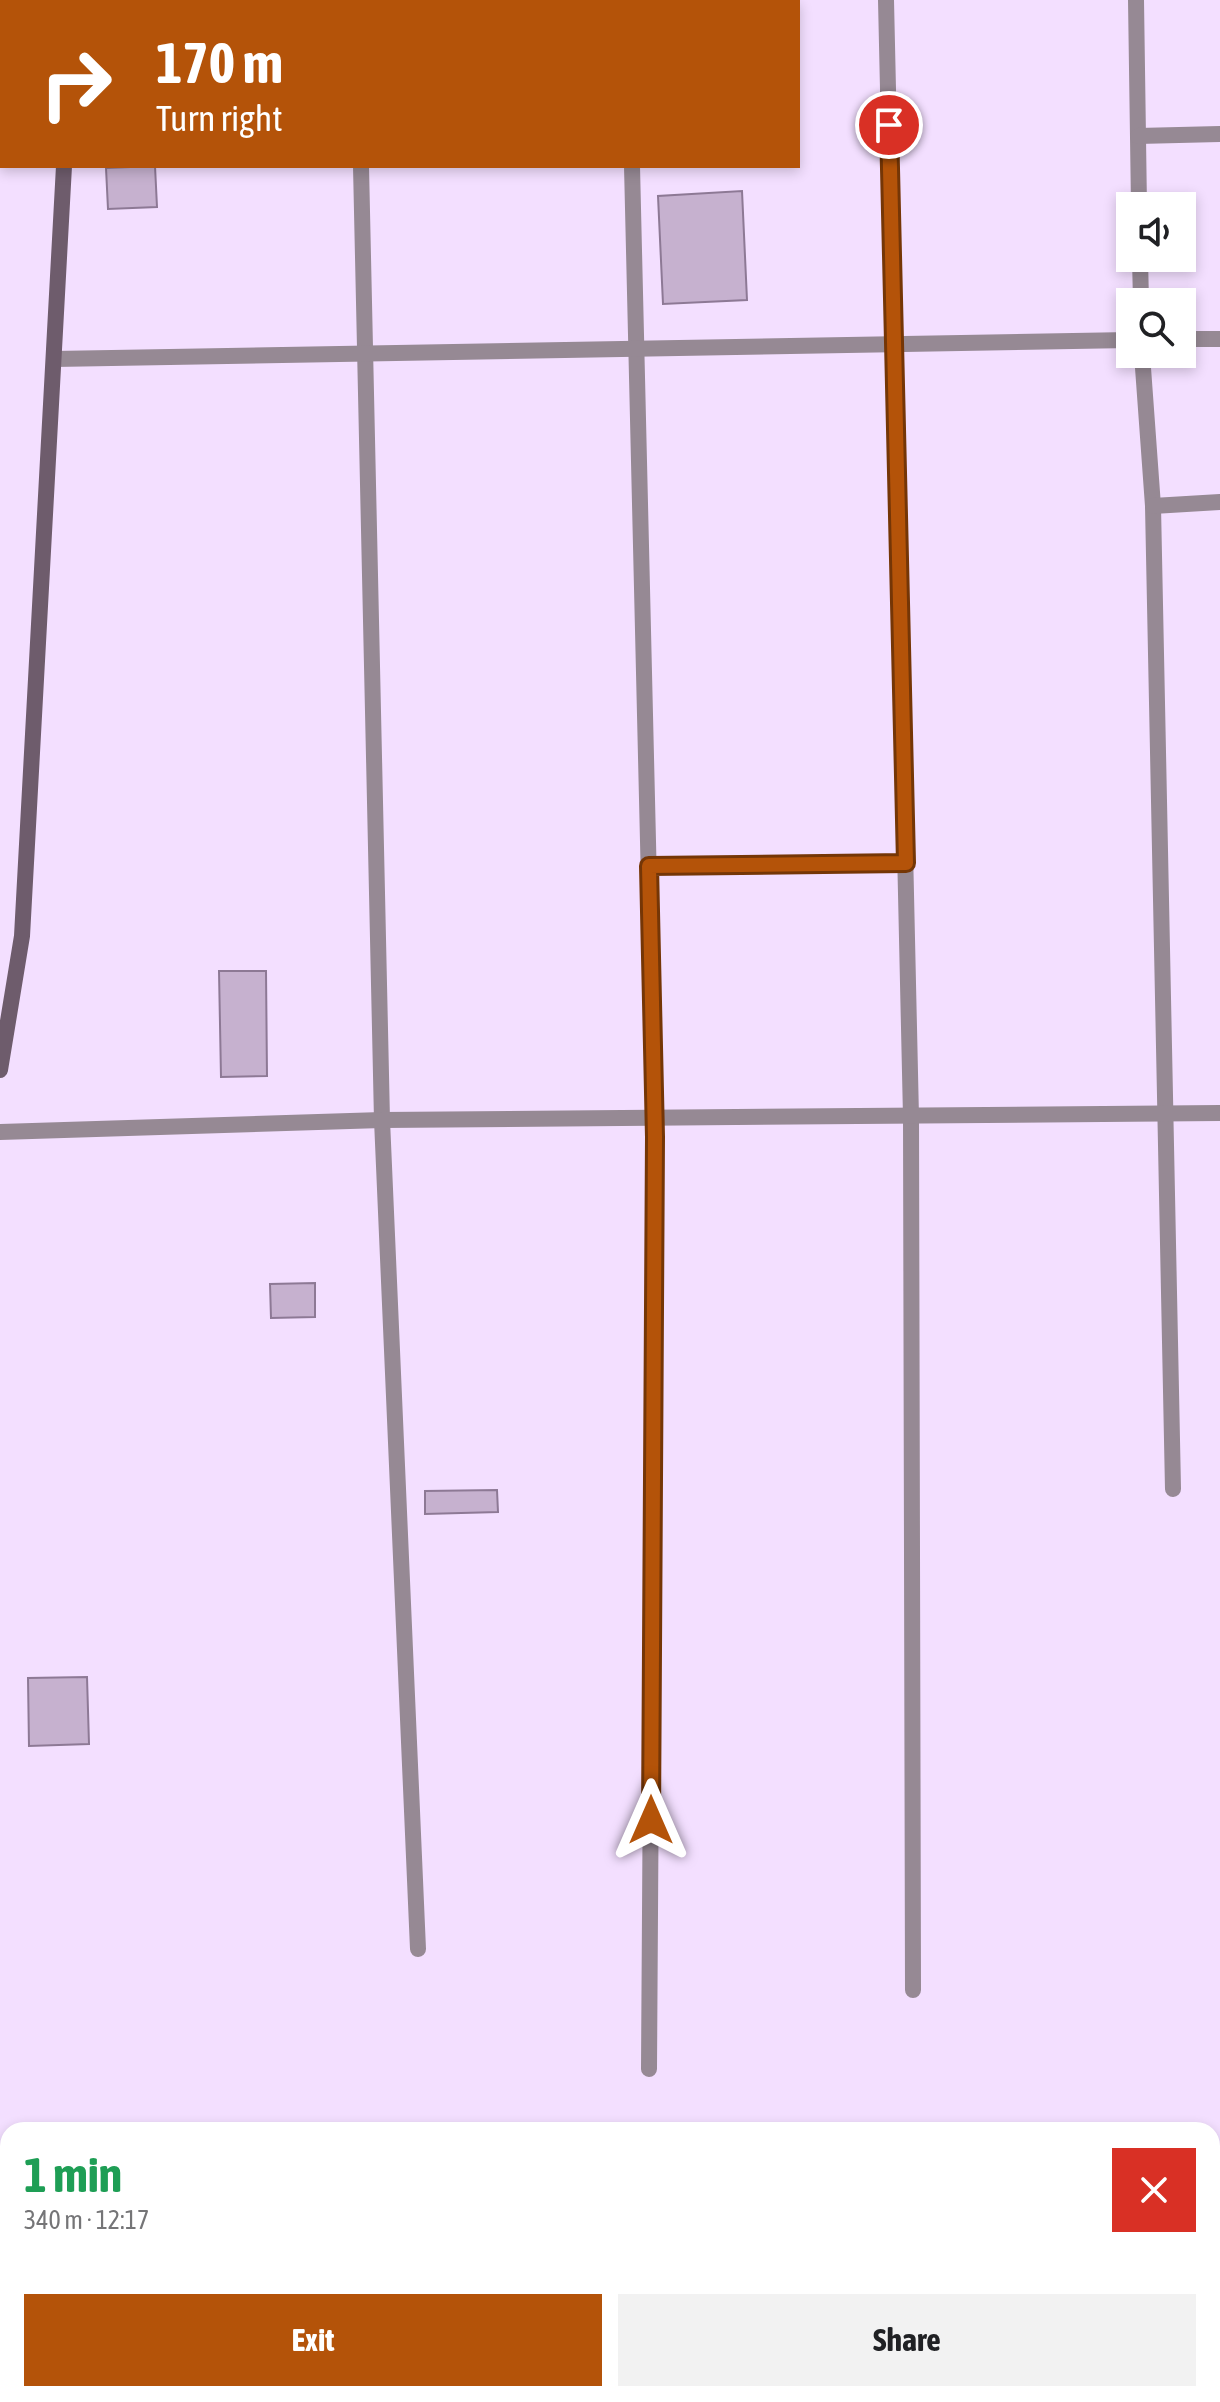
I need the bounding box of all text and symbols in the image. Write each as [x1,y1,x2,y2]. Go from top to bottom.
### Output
text: 170 m [156,31,283,95]
icon: right [24,32,128,136]
pin [855,91,923,159]
text: Turn right [156,97,283,139]
icon: arrive [867,103,911,147]
map controls [1116,192,1196,368]
button: sound [1116,192,1196,272]
button: search [1116,288,1196,368]
position arrow [609,1778,693,1862]
text: 1 min [24,2147,122,2202]
button: close [1112,2148,1196,2232]
text: 340 m · 12:17 [24,2205,149,2235]
button: Exit [24,2294,602,2386]
button: Share [618,2294,1196,2386]

